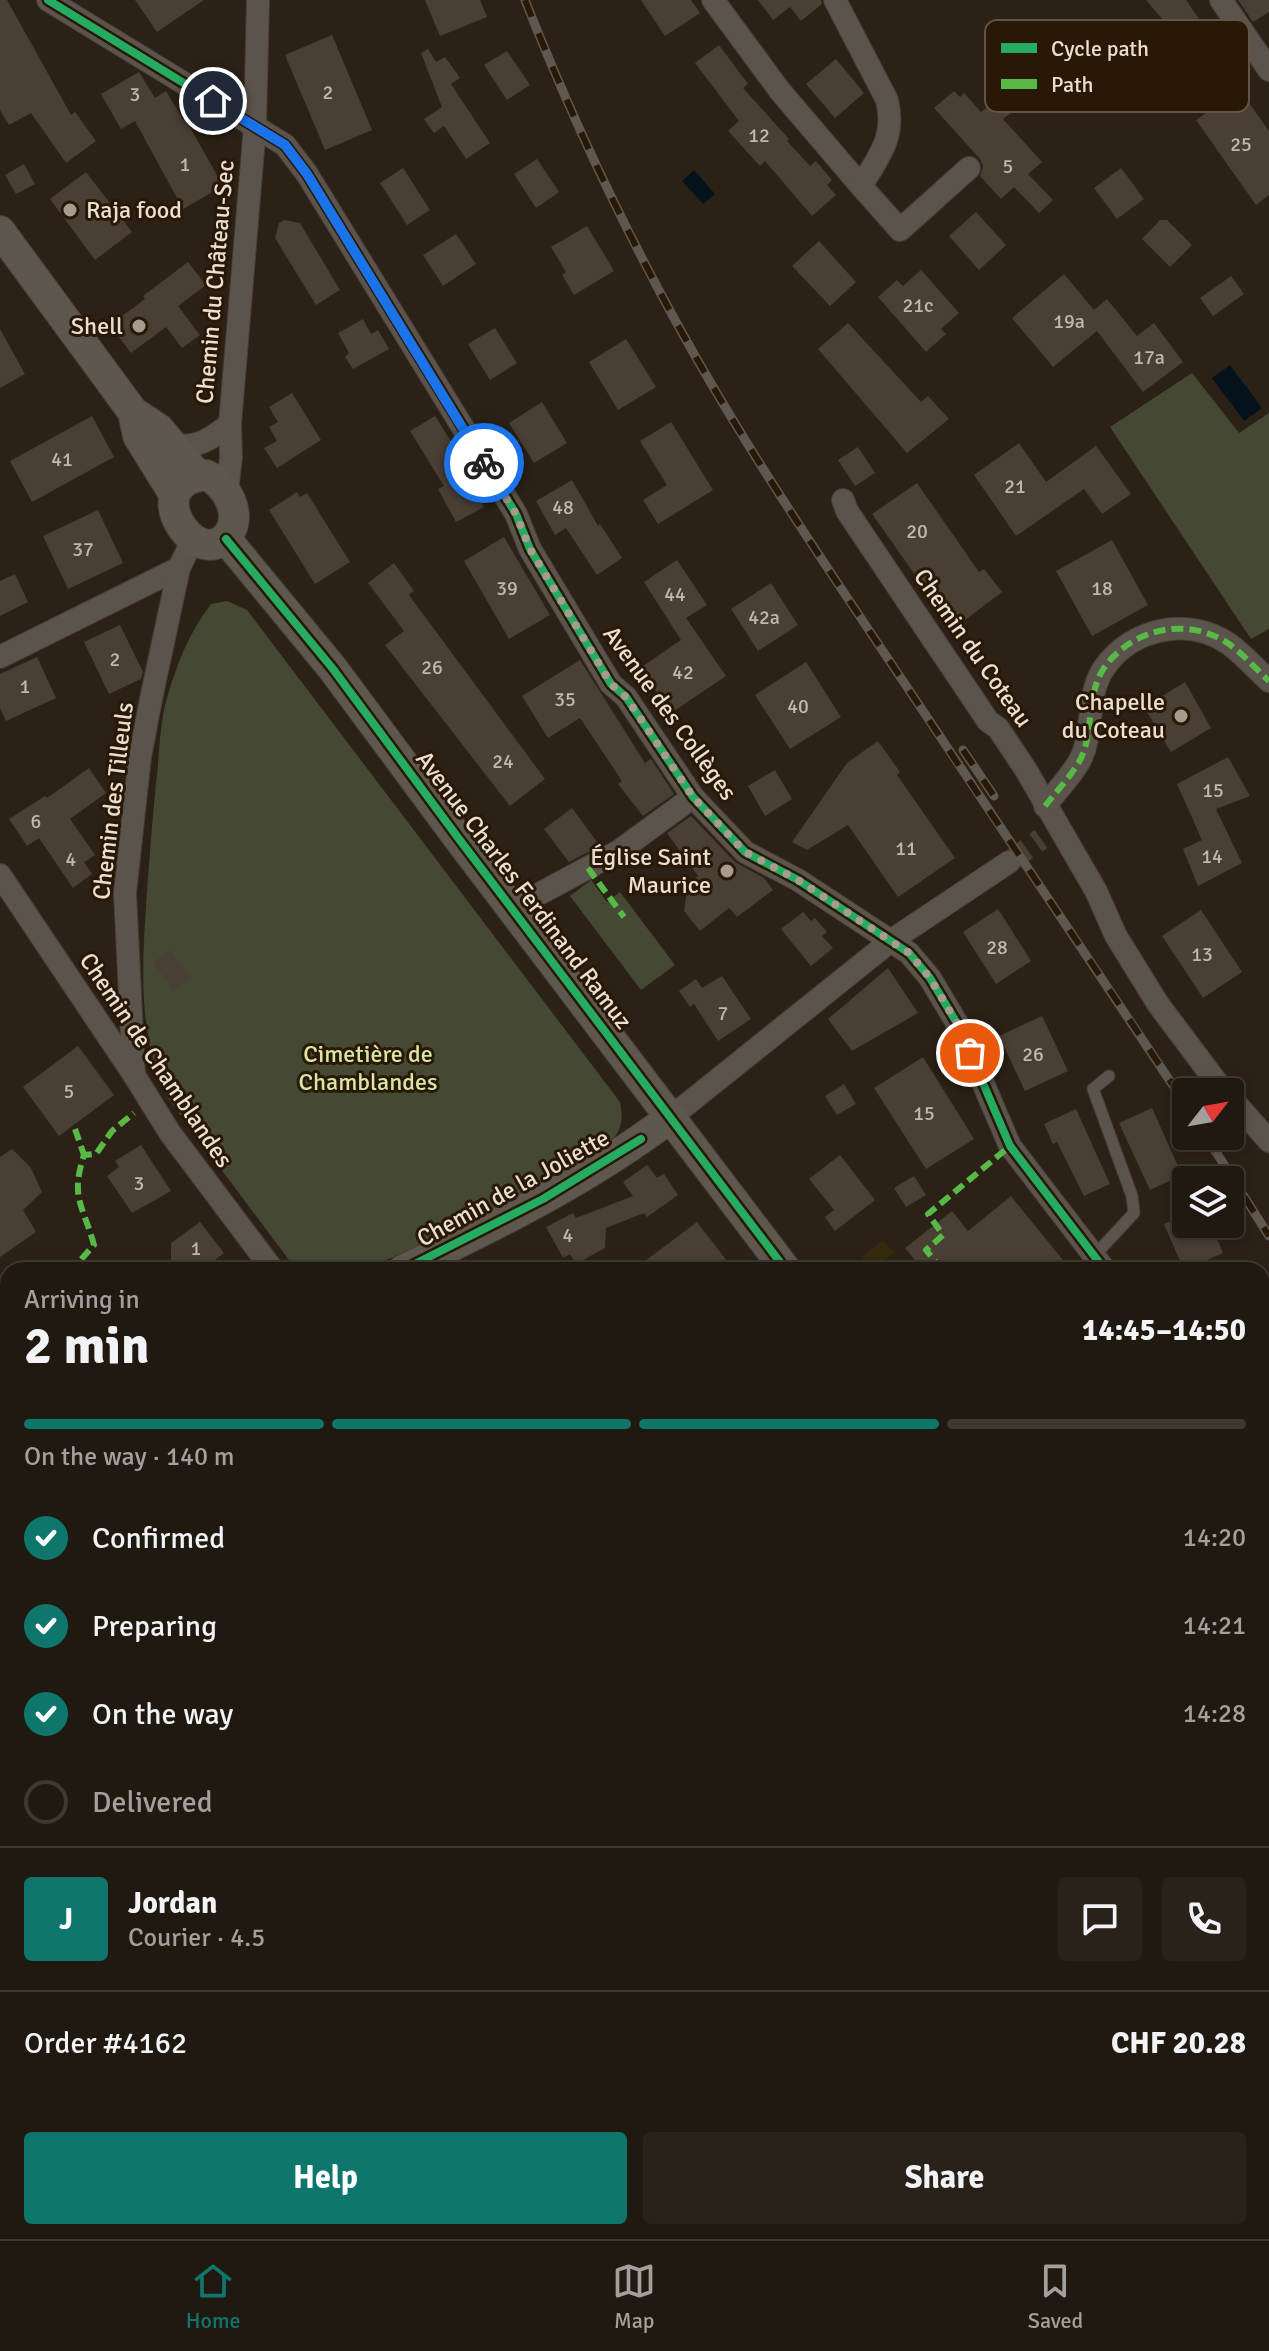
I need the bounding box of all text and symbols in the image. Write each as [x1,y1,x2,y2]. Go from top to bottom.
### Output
legend [985,20,1249,112]
text: Cycle path [1051,35,1149,62]
pin [179,67,247,135]
text: Path [1051,71,1094,98]
icon: home [191,79,235,123]
house number: 2 [323,80,333,105]
house number: 3 [130,82,140,107]
house number: 12 [748,123,770,148]
house number: 25 [1230,132,1252,157]
house number: 1 [180,152,190,177]
house number: 5 [1003,154,1013,179]
street label: Chemin du Château-Sec [189,159,241,405]
place label: Raja food [86,195,182,225]
marker: Raja food [61,201,79,219]
house number: 21c [902,293,934,318]
house number: 19a [1053,309,1085,334]
place label: Shell [71,311,123,341]
marker: Shell [130,317,148,335]
house number: 17a [1133,345,1165,370]
courier [444,423,524,503]
icon: bike [462,441,506,485]
house number: 41 [51,447,73,472]
house number: 21 [1004,474,1026,499]
house number: 48 [552,495,574,520]
house number: 20 [906,519,928,544]
house number: 37 [72,537,94,562]
street label: Chemin du Coteau [907,563,1039,733]
house number: 39 [496,576,518,601]
house number: 18 [1091,576,1113,601]
house number: 44 [664,582,686,607]
house number: 42a [748,605,780,630]
street label: Avenue des Collèges [597,620,743,806]
house number: 2 [110,647,120,672]
house number: 26 [421,655,443,680]
house number: 42 [672,660,694,685]
house number: 1 [20,674,30,699]
house number: 35 [554,687,576,712]
place label: Chapelle du Coteau [1062,687,1165,745]
house number: 40 [787,694,809,719]
street label: Chemin des Tilleuls [86,701,140,901]
marker: Chapelle du Coteau [1172,707,1190,725]
street label: Avenue Charles Ferdinand Ramuz [409,745,639,1035]
house number: 24 [492,749,514,774]
house number: 15 [1202,778,1224,803]
house number: 6 [31,809,41,834]
house number: 11 [895,836,917,861]
place label: Église Saint Maurice [590,842,711,900]
house number: 14 [1201,844,1223,869]
house number: 4 [66,847,77,872]
marker: Église Saint Maurice [718,862,736,880]
house number: 28 [986,935,1008,960]
house number: 13 [1191,942,1213,967]
street label: Chemin de Chamblandes [73,947,239,1173]
house number: 7 [718,1001,728,1026]
pin [936,1019,1004,1087]
icon: bag [948,1031,992,1075]
park label: Cimetière de Chamblandes [298,1039,438,1097]
house number: 26 [1022,1042,1044,1067]
north arrow [1172,1078,1244,1150]
map controls [1172,1078,1244,1238]
house number: 5 [64,1079,74,1104]
house number: 15 [913,1101,935,1126]
street label: Chemin de la Joliette [412,1123,614,1253]
button: layers [1172,1166,1244,1238]
house number: 3 [134,1171,144,1196]
house number: 4 [563,1223,574,1248]
house number: 1 [191,1236,201,1261]
text: Arriving in [24,1284,140,1316]
text: 14:45–14:50 [1082,1312,1246,1349]
text: 2 min [24,1314,150,1378]
text: On the way · 140 m [24,1441,234,1473]
icon: check [24,1516,68,1560]
text: Confirmed [92,1520,225,1557]
text: 14:20 [1183,1522,1246,1554]
icon: check [24,1604,68,1648]
text: Preparing [92,1608,217,1645]
text: 14:21 [1183,1610,1246,1642]
icon: check [24,1692,68,1736]
text: On the way [92,1696,233,1733]
text: 14:28 [1183,1698,1246,1730]
text: Delivered [92,1784,213,1821]
button: chat [1058,1877,1142,1961]
button: phone [1162,1877,1246,1961]
text: Jordan [128,1885,217,1922]
text: J [59,1901,73,1938]
text: Courier · 4.5 [128,1922,265,1954]
text: Order #4162 [24,2025,187,2062]
text: CHF 20.28 [1111,2025,1246,2062]
button: Help [24,2132,627,2224]
button: Share [643,2132,1246,2224]
tab: Home [186,2259,241,2334]
tab: Map [612,2259,656,2334]
tab: Saved [1028,2259,1083,2334]

